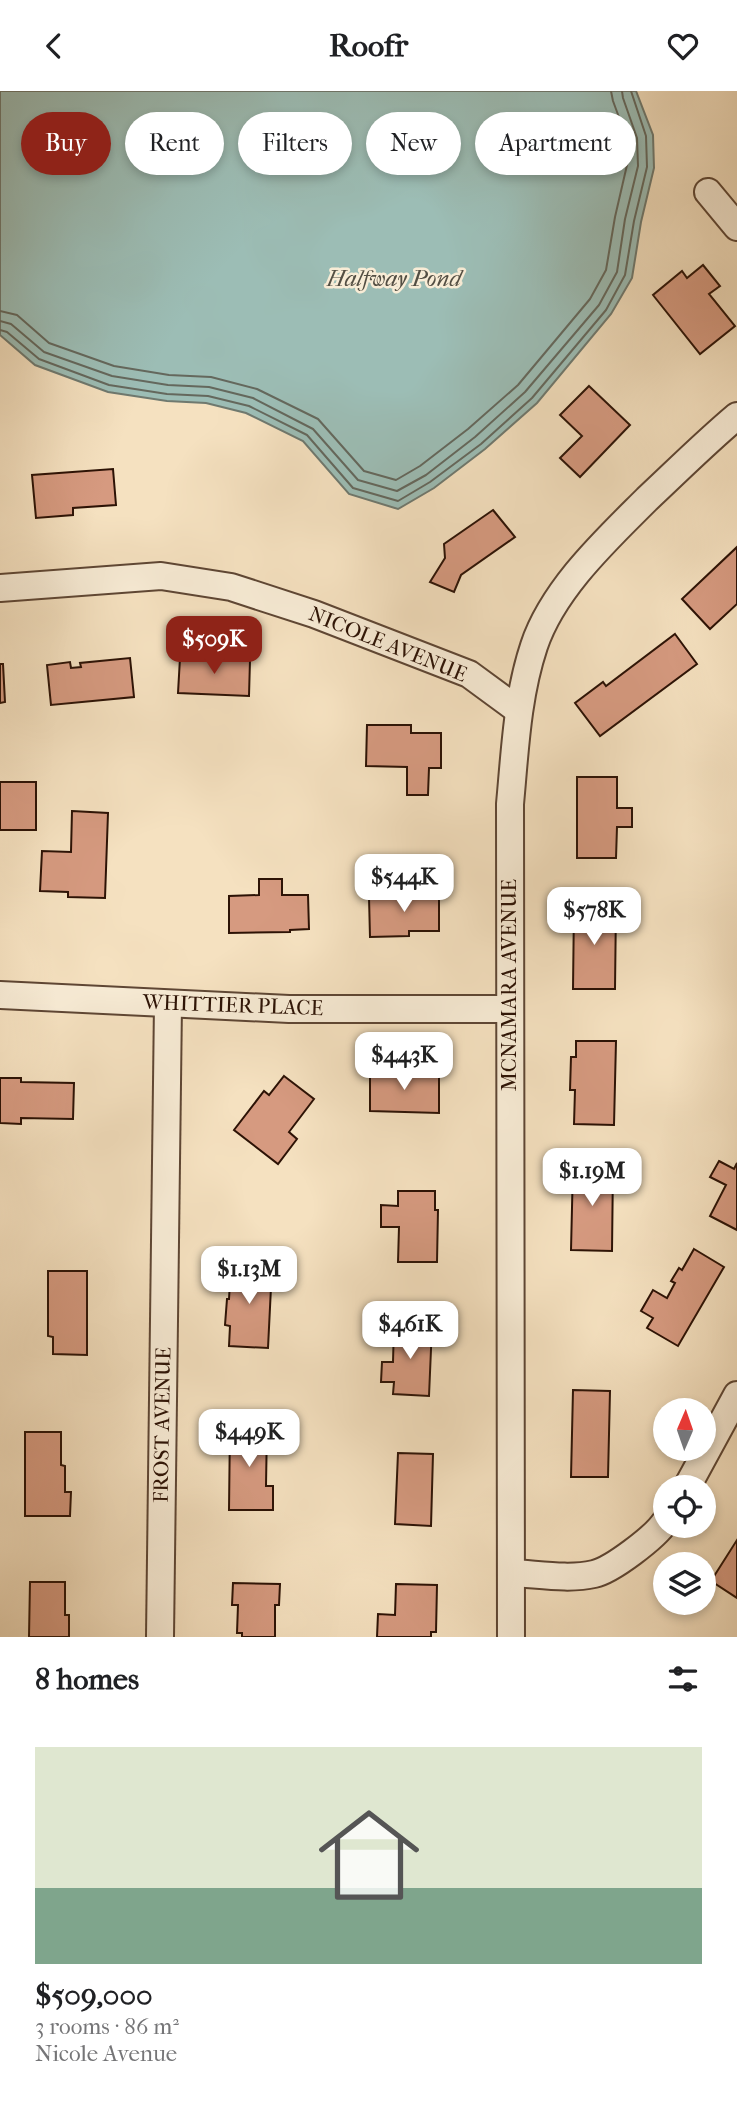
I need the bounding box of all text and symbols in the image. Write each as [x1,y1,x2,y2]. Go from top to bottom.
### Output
icon: back [35,27,73,65]
text: Roofr [329,27,408,64]
icon: heart [664,27,702,65]
chip: Buy [21,112,111,175]
chip: Rent [125,112,224,175]
chip: Filters [238,112,352,175]
chip: New [366,112,461,175]
chip: Apartment [475,112,636,175]
water label: Halfway Pond [326,265,464,292]
street label: NICOLE AVENUE [305,601,471,687]
pin: $509K [165,617,263,676]
text: $509K [182,625,246,652]
pin: $544K [355,855,453,914]
text: $544K [371,863,437,890]
street label: MCNAMARA AVENUE [497,879,521,1091]
pin: $578K [545,887,643,947]
text: $578K [563,896,625,923]
street label: WHITTIER PLACE [141,990,324,1020]
pin: $443K [355,1033,453,1092]
text: $443K [371,1041,437,1068]
pin: $1.19M [535,1149,649,1208]
text: $1.19M [559,1157,625,1184]
pin: $1.13M [192,1247,306,1306]
text: $1.13M [217,1255,281,1282]
pin: $461K [361,1301,459,1361]
text: $461K [378,1310,442,1337]
street label: FROST AVENUE [149,1347,175,1503]
north arrow [653,1398,716,1461]
map controls [653,1398,716,1615]
pin: $449K [200,1409,298,1469]
text: $449K [215,1418,283,1445]
button: locate [653,1475,716,1538]
button: layers [653,1552,716,1615]
icon: filters [664,1660,702,1698]
text: 8 homes [35,1662,139,1697]
icon: home [306,1792,432,1918]
text: $509,000 [35,1978,153,2013]
text: 3 rooms · 86 m² [35,2013,179,2040]
text: Nicole Avenue [35,2040,177,2067]

